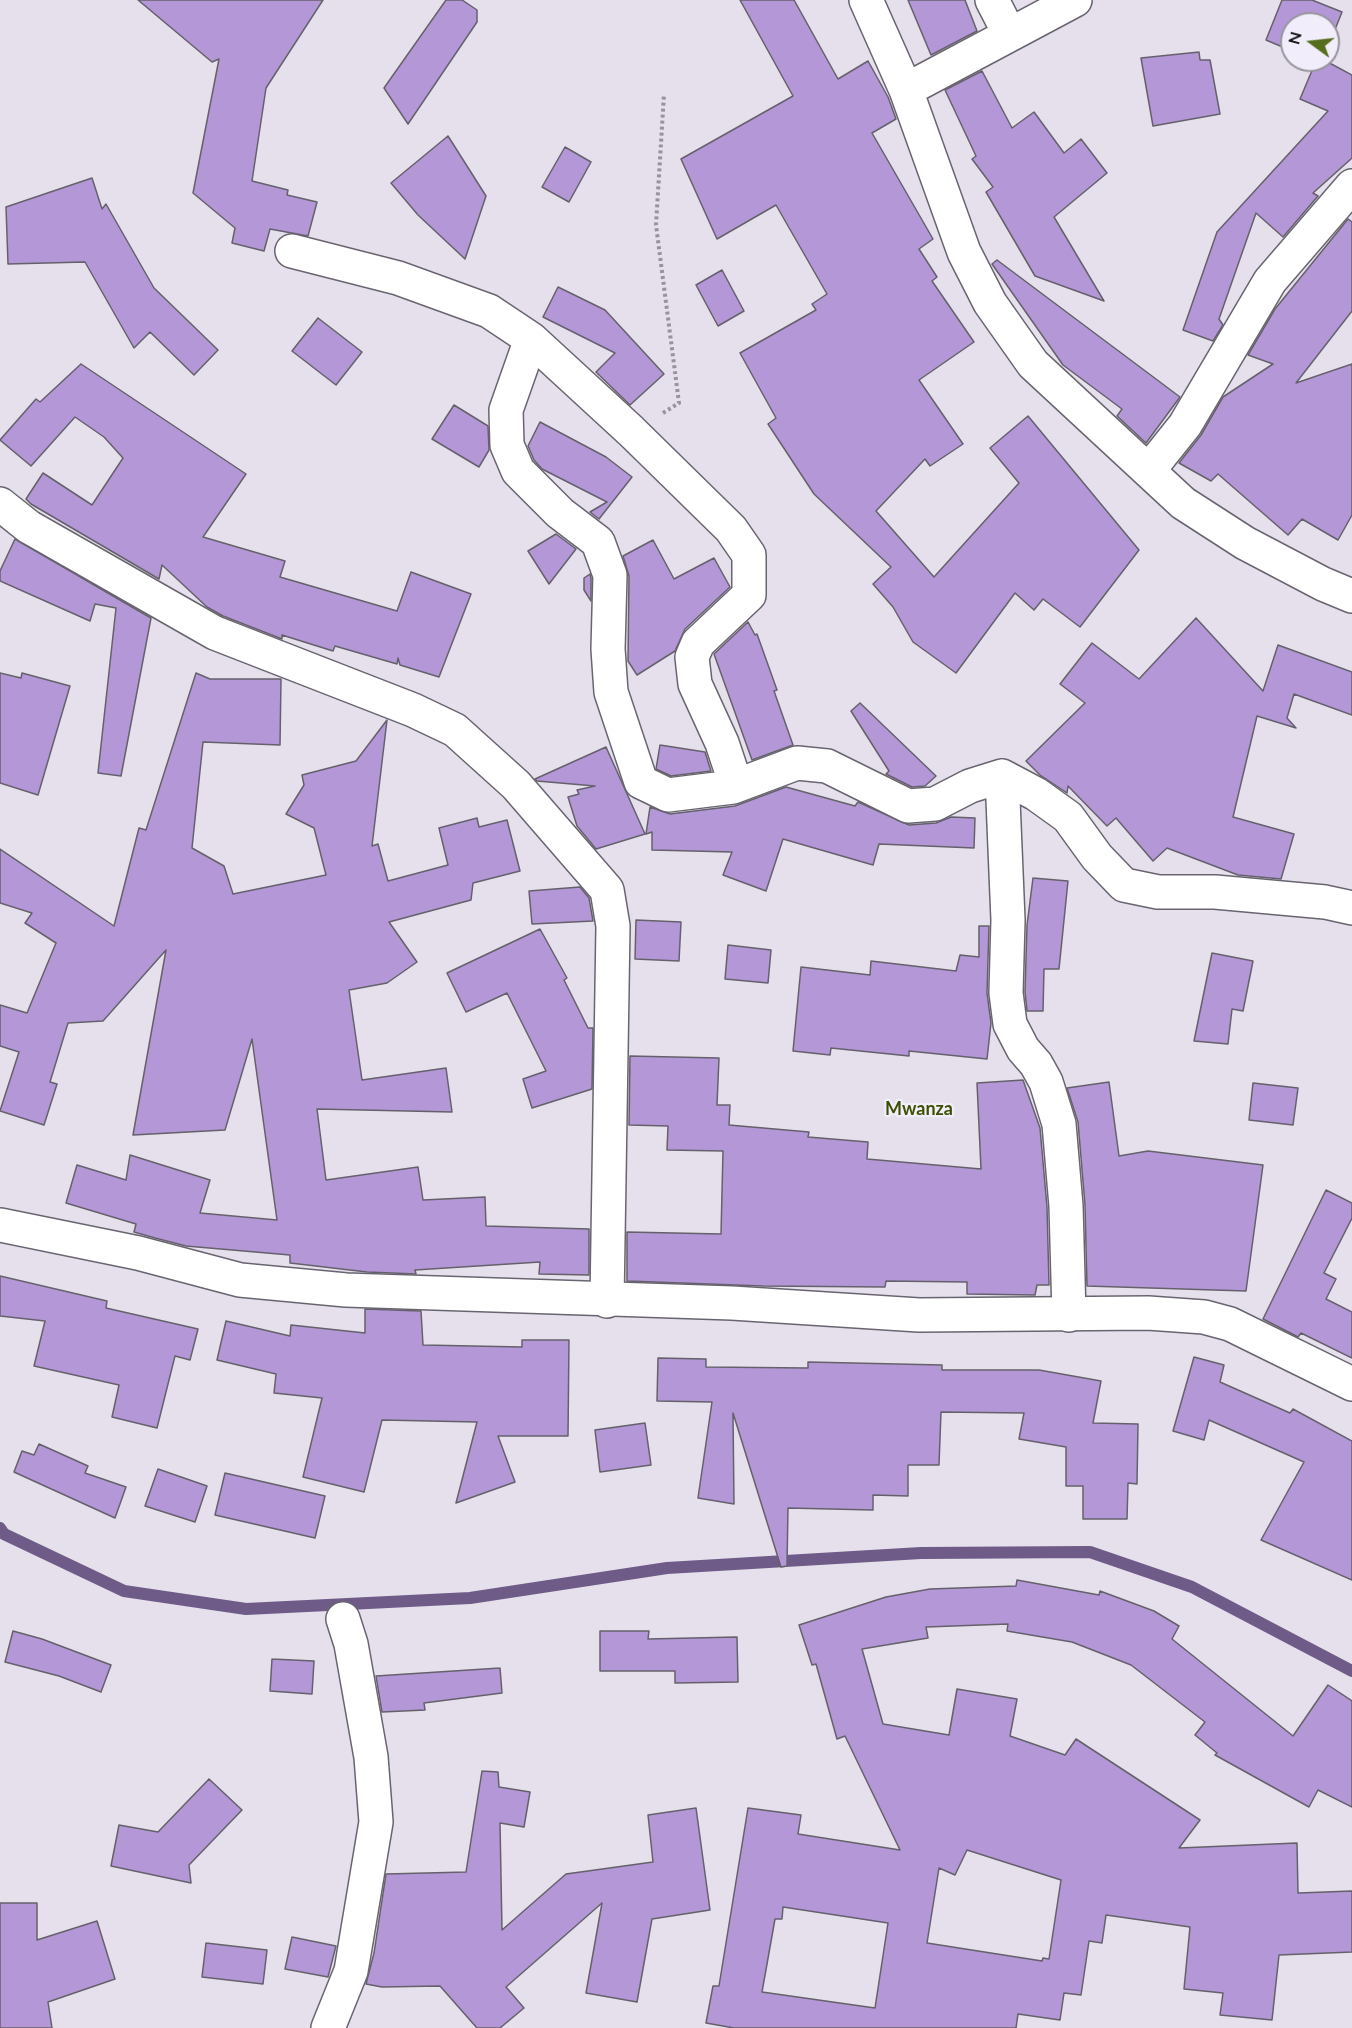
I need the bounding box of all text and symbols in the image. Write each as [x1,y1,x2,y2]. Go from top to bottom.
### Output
north arrow [1280,12,1340,72]
text: N [1283,29,1305,46]
district label: Mwanza [885,1098,953,1120]

